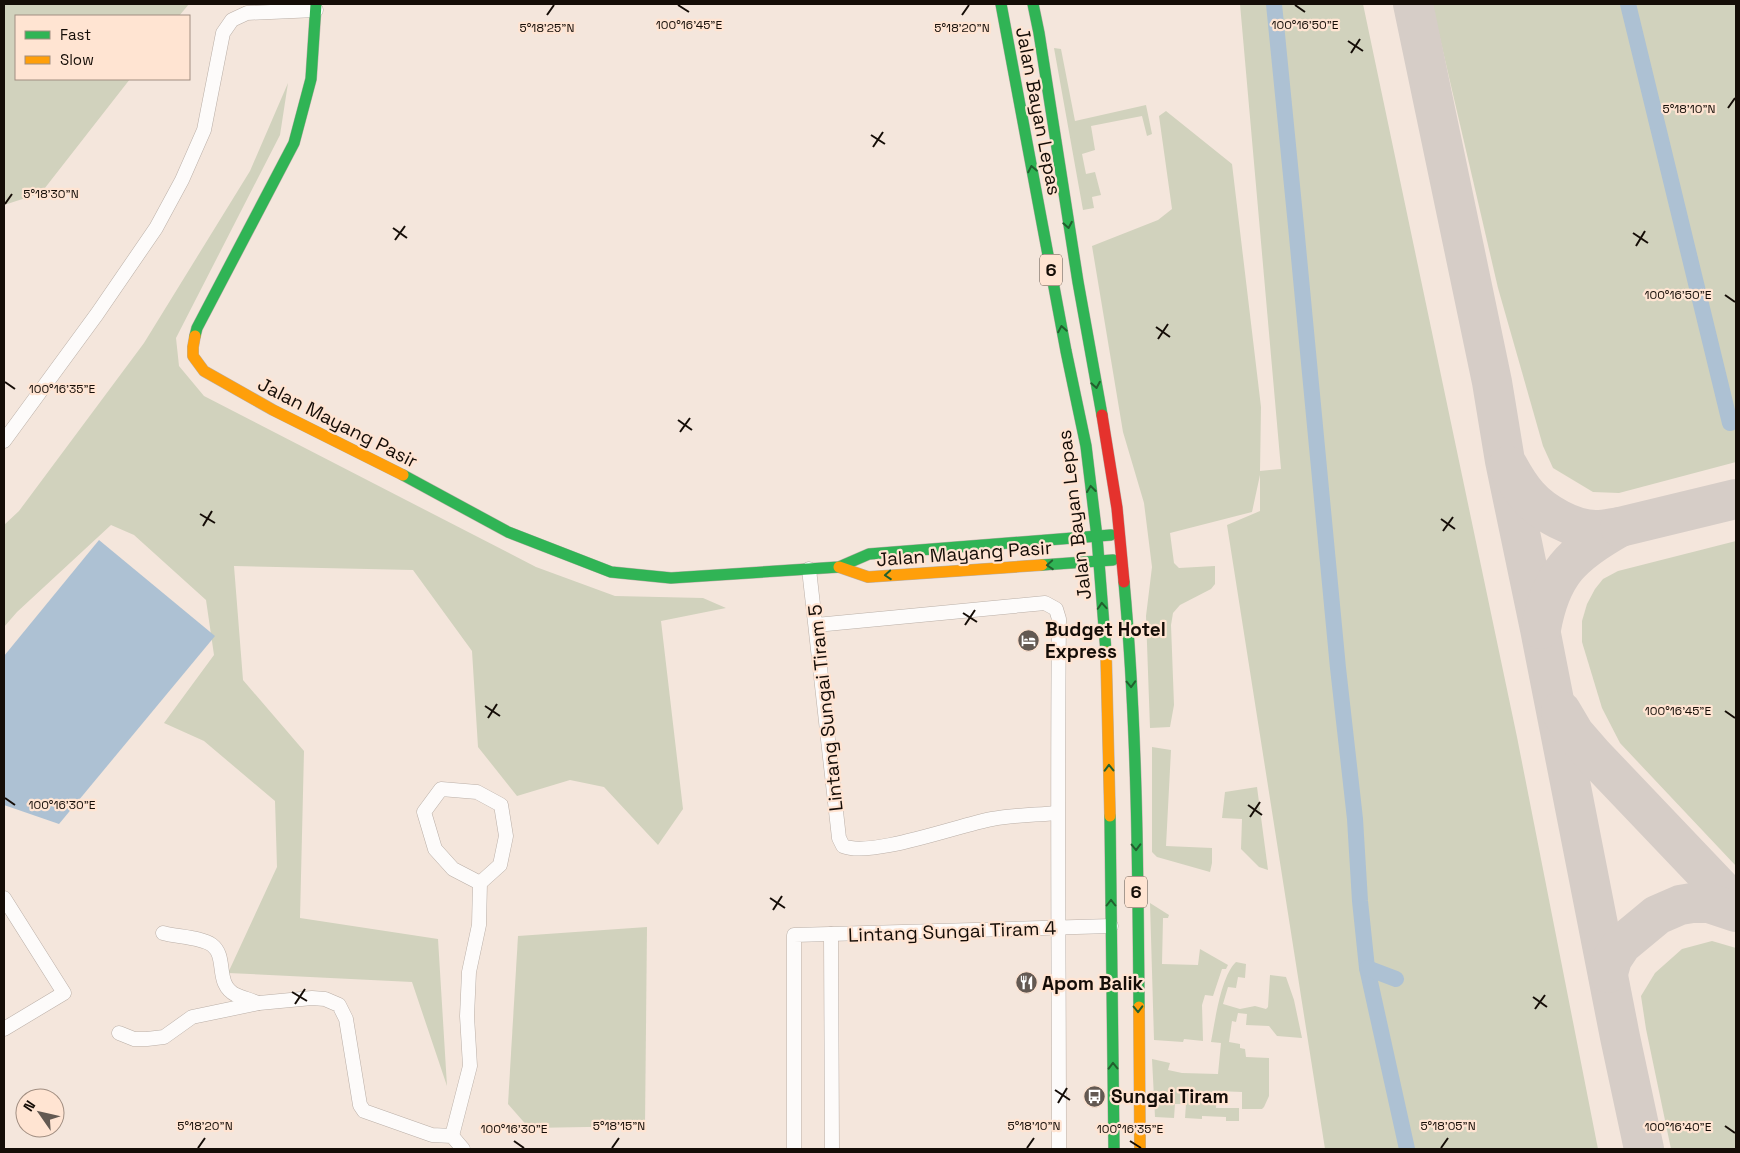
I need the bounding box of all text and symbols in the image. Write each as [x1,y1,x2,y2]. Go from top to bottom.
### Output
legend [15,15,190,80]
text: 100°16'45"E [656,17,722,33]
text: 100°16'50"E [1271,17,1339,33]
text: 5°18'25"N [520,20,574,36]
text: 5°18'20"N [934,20,990,36]
text: Fast [60,25,91,44]
street label: Jalan Bayan Lepas [1010,25,1067,197]
text: Slow [60,50,94,69]
text: 5°18'10"N [1662,101,1716,117]
one-way arrow [1028,165,1038,173]
text: 5°18'30"N [23,186,79,202]
one-way arrow [1062,221,1073,229]
road number: 6 [1040,254,1062,286]
text: 100°16'50"E [1644,287,1712,303]
one-way arrow [1057,324,1068,333]
street label: Jalan Mayang Pasir [254,371,422,474]
one-way arrow [1090,380,1100,389]
text: 100°16'35"E [29,381,96,397]
street label: Jalan Bayan Lepas [1052,429,1097,601]
one-way arrow [1086,484,1097,492]
street label: Jalan Mayang Pasir [875,535,1053,572]
one-way arrow [1046,559,1054,570]
one-way arrow [884,570,892,581]
one-way arrow [1097,602,1108,610]
street label: Lintang Sungai Tiram 5 [802,603,849,813]
place label: Budget Hotel Express [1045,617,1166,664]
hotel icon: Budget Hotel Express [1017,628,1041,652]
one-way arrow [1126,680,1136,688]
text: 100°16'45"E [1645,703,1711,719]
one-way arrow [1104,764,1114,772]
text: 100°16'30"E [28,797,96,813]
one-way arrow [1131,843,1141,851]
road number: 6 [1125,876,1147,908]
one-way arrow [1106,899,1116,906]
street label: Lintang Sungai Tiram 4 [847,915,1057,948]
restaurant icon: Apom Balik [1014,971,1038,995]
place label: Apom Balik [1042,971,1144,996]
one-way arrow [1133,1006,1143,1013]
one-way arrow [1108,1061,1118,1069]
bus stop icon: Sungai Tiram [1083,1084,1107,1108]
place label: Sungai Tiram [1111,1084,1229,1109]
north arrow [15,1088,65,1138]
text: N [19,1097,39,1115]
text: 5°18'20"N [177,1118,233,1134]
text: 5°18'15"N [593,1118,645,1134]
text: 5°18'10"N [1007,1118,1061,1134]
text: 5°18'05"N [1420,1118,1476,1134]
text: 100°16'40"E [1645,1119,1712,1135]
text: 100°16'30"E [480,1121,548,1137]
text: 100°16'35"E [1097,1121,1164,1137]

